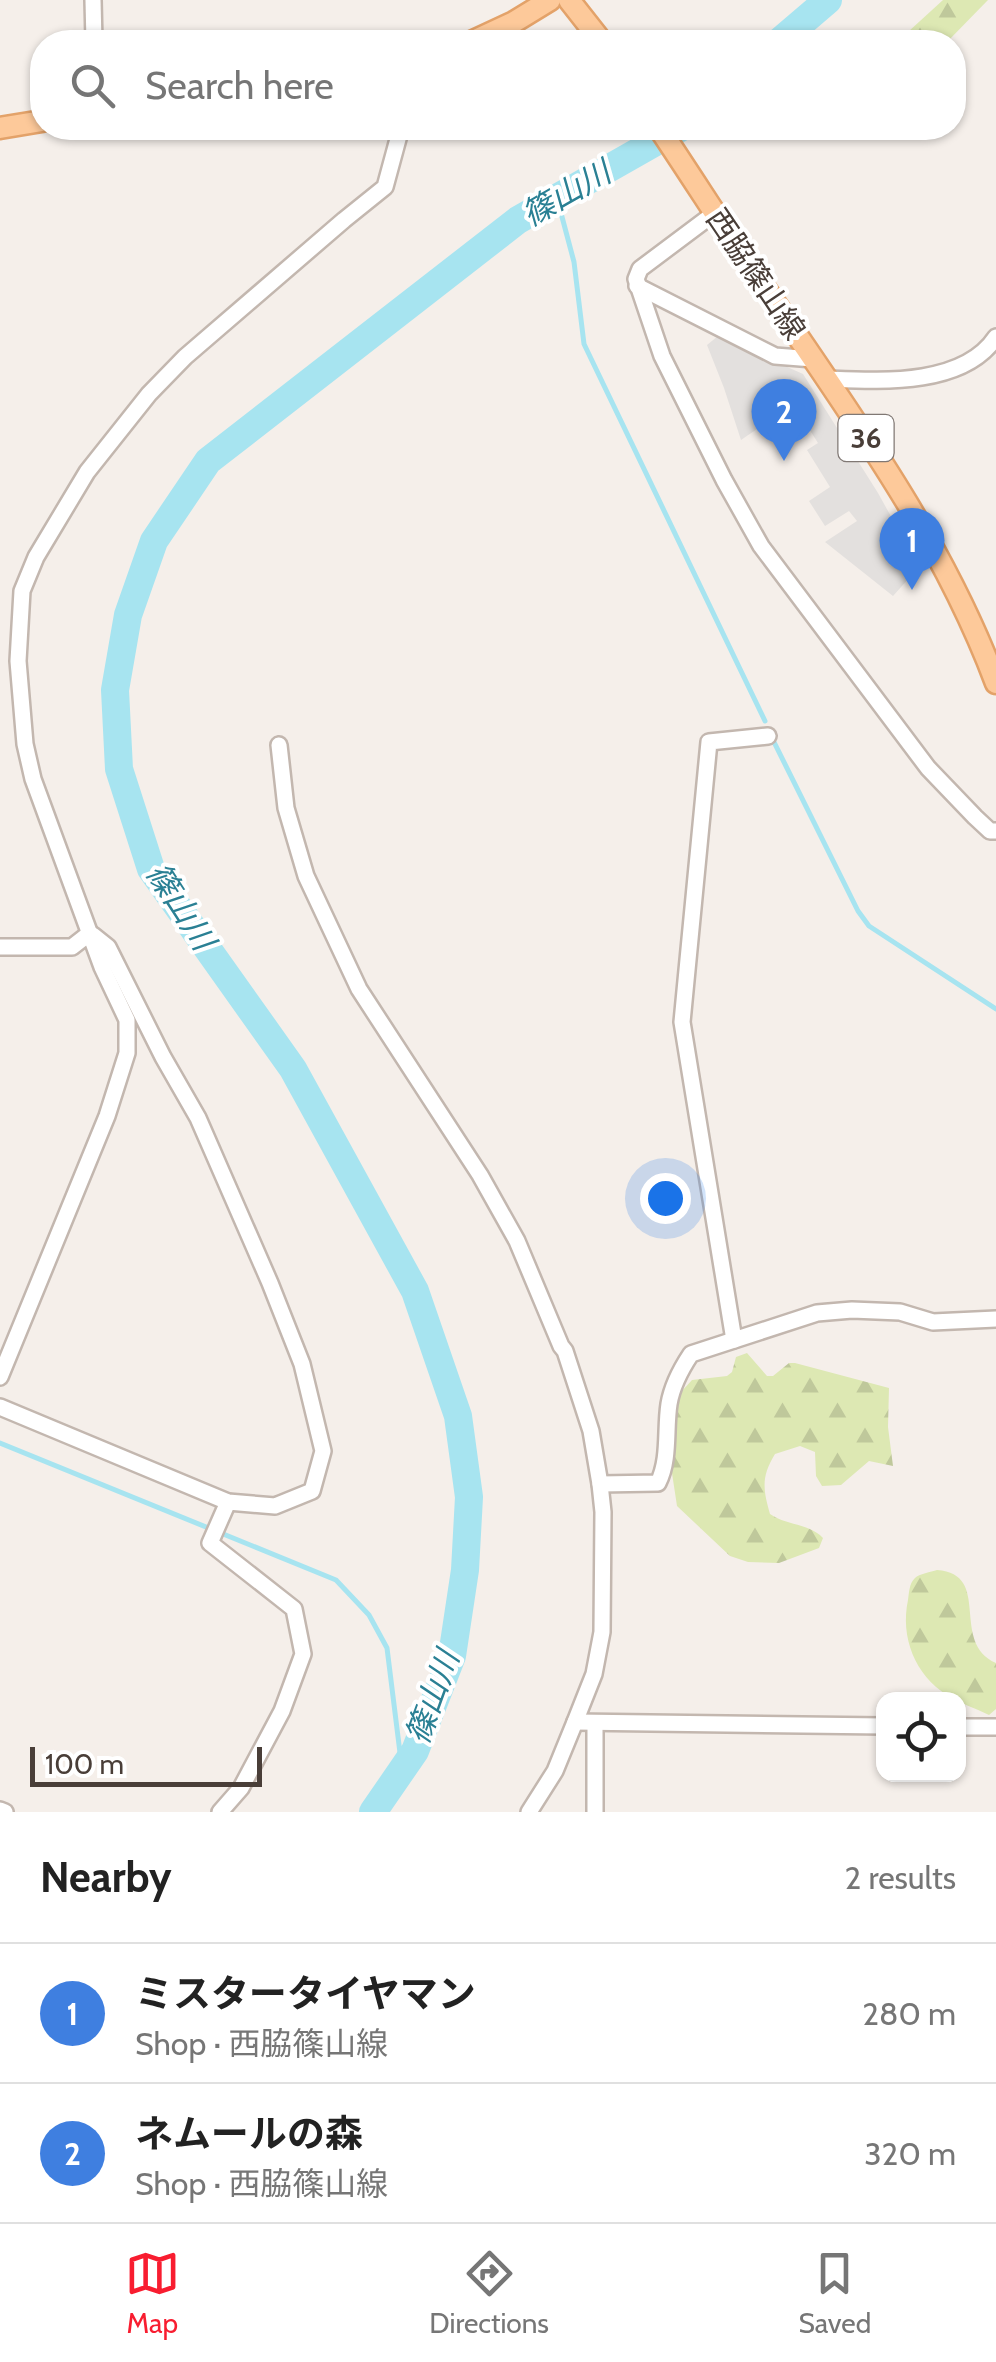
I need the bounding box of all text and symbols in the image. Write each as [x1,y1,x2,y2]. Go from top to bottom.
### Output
search box [30,30,966,140]
icon: search [65,58,120,113]
text: Search here [145,62,334,109]
water label: 篠山川 [515,151,620,234]
street label: 西脇篠山線 [699,201,813,347]
pin: 2 [752,378,816,461]
road number: 36 [838,415,894,461]
pin: 1 [880,508,944,590]
water label: 篠山川 [138,855,225,959]
your location [640,1173,691,1224]
water label: 篠山川 [397,1642,468,1749]
map controls [876,1692,966,1782]
button: locate [876,1692,966,1782]
scale bar [30,1742,262,1786]
text: 100 m [45,1747,124,1781]
text: Nearby [40,1851,172,1903]
text: 2 results [845,1858,956,1897]
text: ミスタータイヤマン [135,1970,476,2017]
text: 1 [67,1994,78,2033]
text: 280 m [862,1994,956,2033]
text: Shop · 西脇篠山線 [135,2024,388,2063]
text: ネムールの森 [135,2110,363,2157]
text: 2 [64,2134,81,2173]
text: 320 m [864,2134,956,2173]
text: Shop · 西脇篠山線 [135,2164,388,2203]
tab: Map [125,2246,180,2340]
tab: Directions [429,2246,549,2340]
tab: Saved [799,2246,871,2340]

